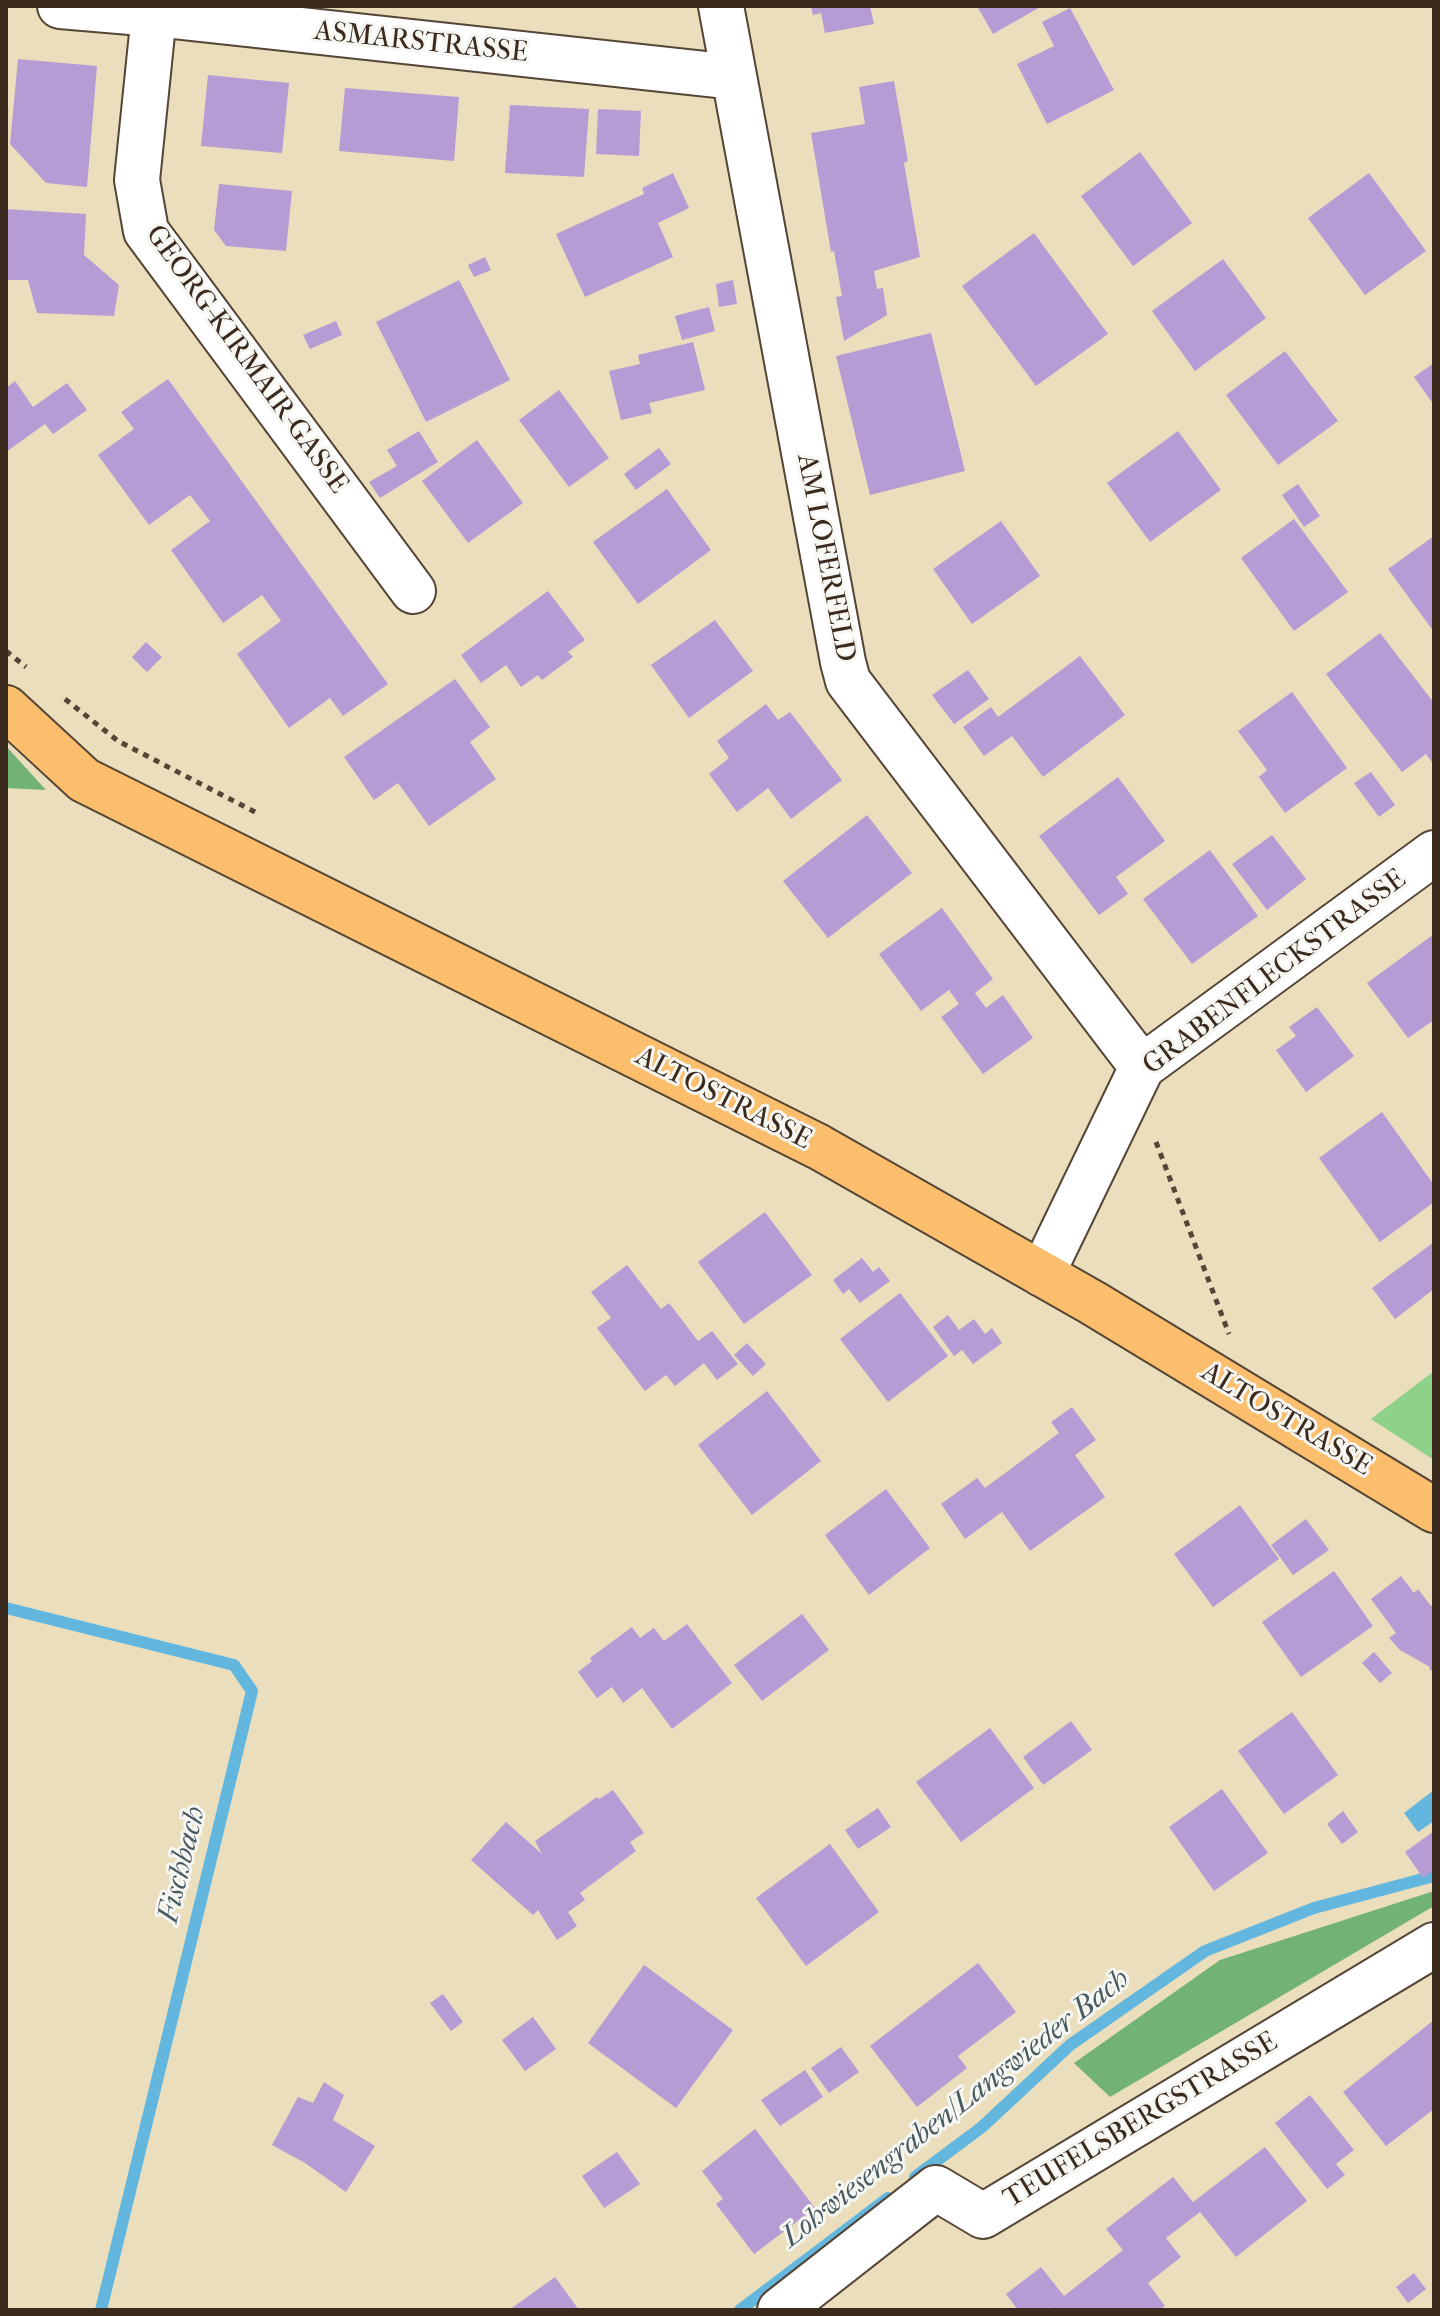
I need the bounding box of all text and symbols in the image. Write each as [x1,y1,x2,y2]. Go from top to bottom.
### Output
street label: ASMARSTRASSE [313,15,529,71]
street label: GEORG-KIRMAIR-GASSE [137,219,355,501]
street label: AM LOFERFELD [788,451,862,665]
street label: GRABENFLECKSTRASSE [1137,863,1413,1083]
street label: ALTOSTRASSE [630,1040,816,1158]
street label: ALTOSTRASSE [1195,1356,1377,1484]
water label: Fischbach [151,1803,215,1927]
water label: Lohwiesengraben/Langwieder Bach [775,1962,1137,2256]
street label: TEUFELSBERGSTRASSE [998,2026,1284,2216]

